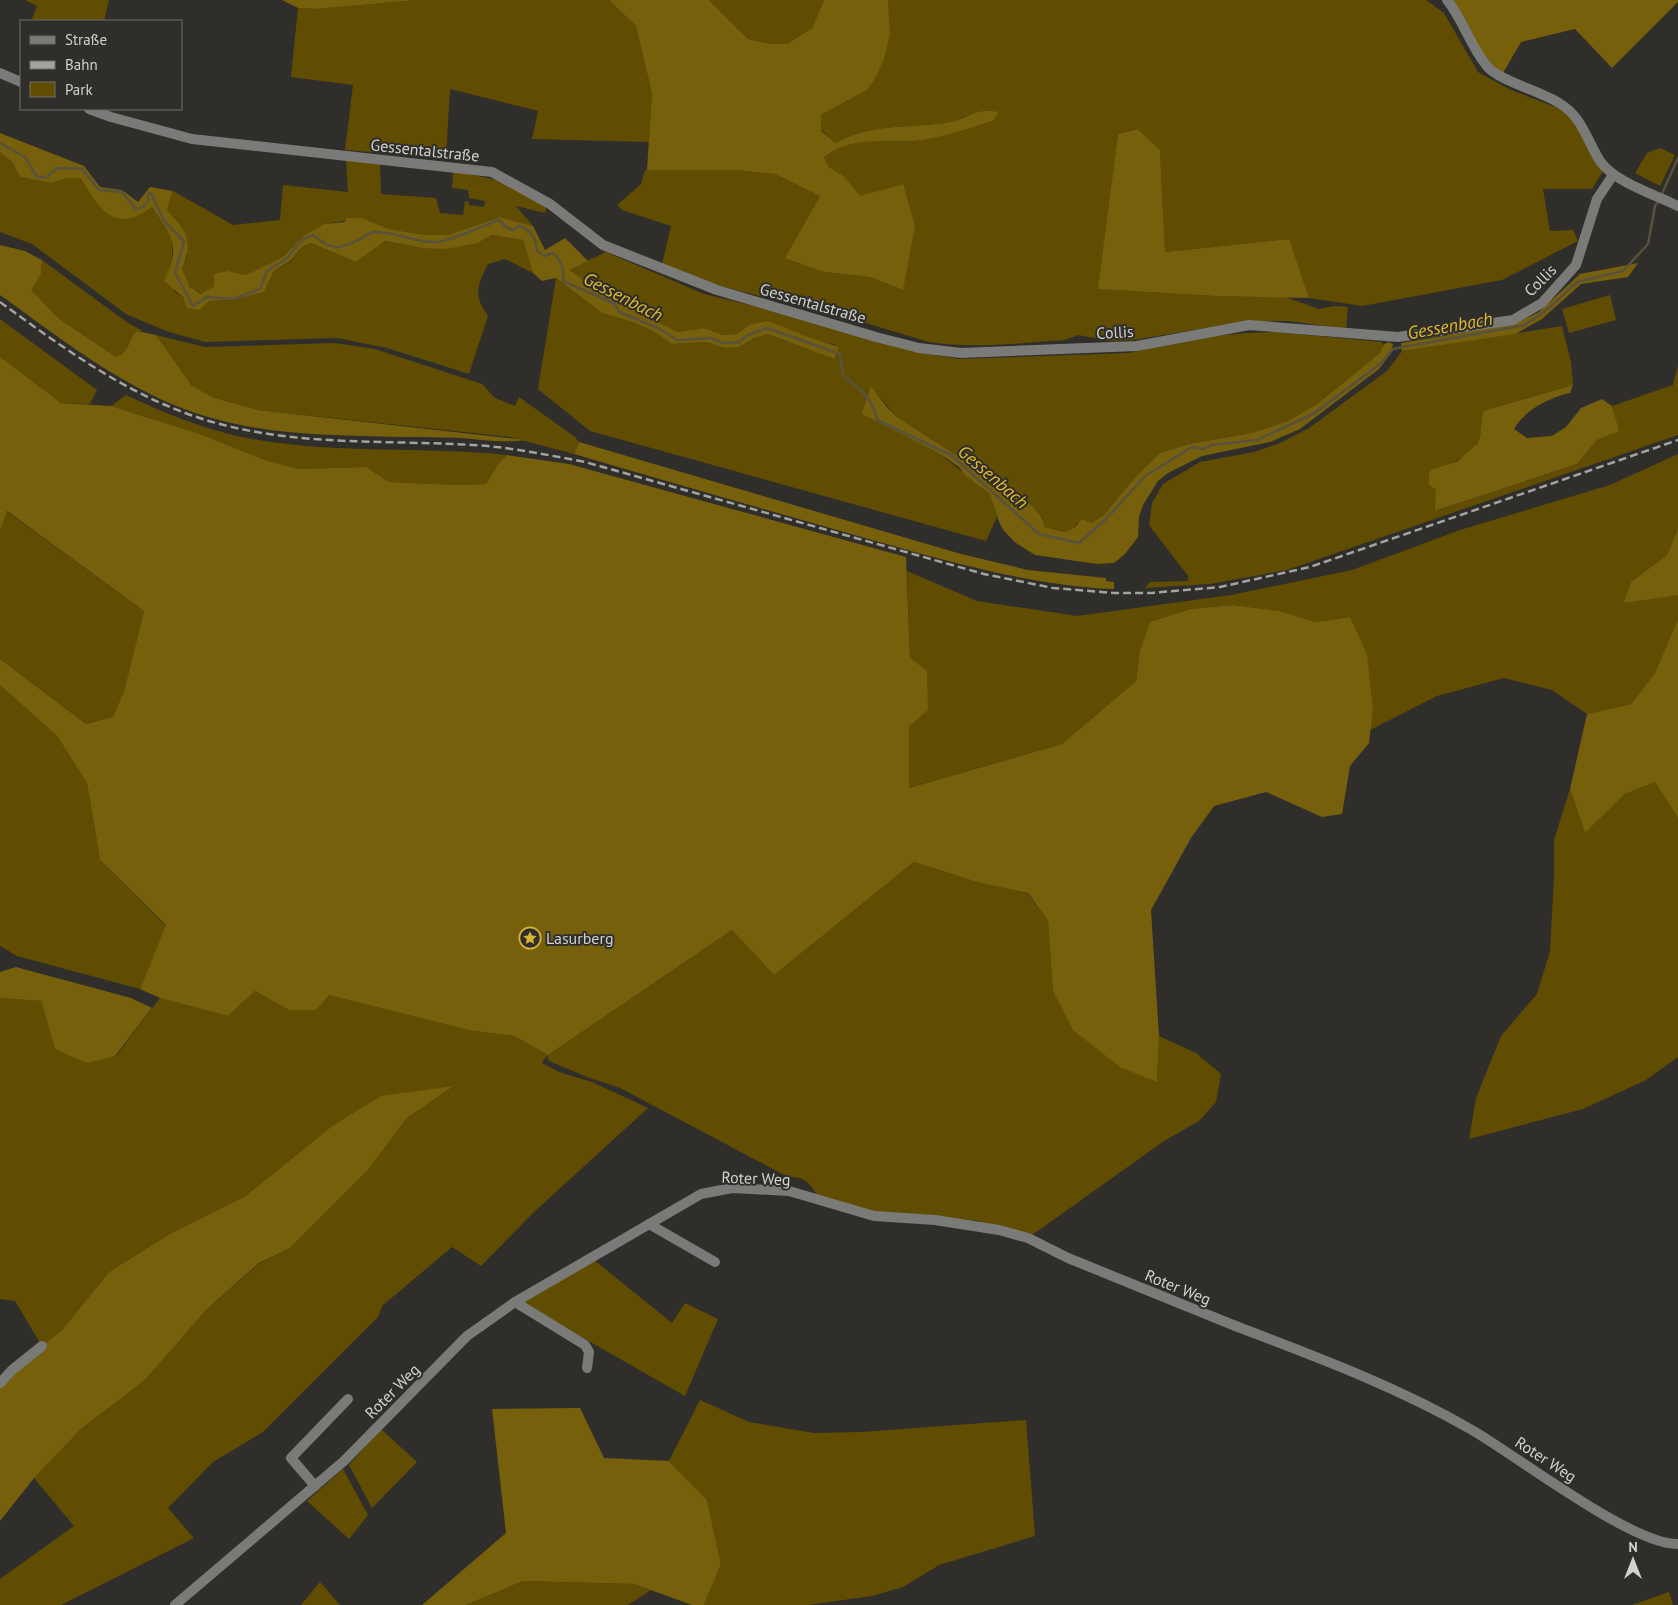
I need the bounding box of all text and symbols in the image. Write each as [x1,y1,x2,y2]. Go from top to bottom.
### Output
legend [20,20,182,110]
text: Straße [65,30,107,49]
text: Bahn [65,55,98,74]
text: Park [65,80,93,99]
street label: Gessentalstraße [370,134,480,166]
street label: Collis [1520,259,1561,300]
water label: Gessenbach [580,267,667,326]
street label: Gessentalstraße [758,278,868,328]
water label: Gessenbach [1406,307,1494,344]
street label: Collis [1096,321,1135,343]
water label: Gessenbach [953,440,1033,514]
place icon: Lasurberg [518,926,542,950]
place label: Lasurberg [546,928,614,948]
street label: Roter Weg [721,1167,791,1189]
street label: Roter Weg [1142,1265,1214,1309]
street label: Roter Weg [360,1359,424,1423]
street label: Roter Weg [1512,1432,1580,1486]
north arrow [1608,1535,1658,1585]
text: N [1628,1538,1638,1556]

